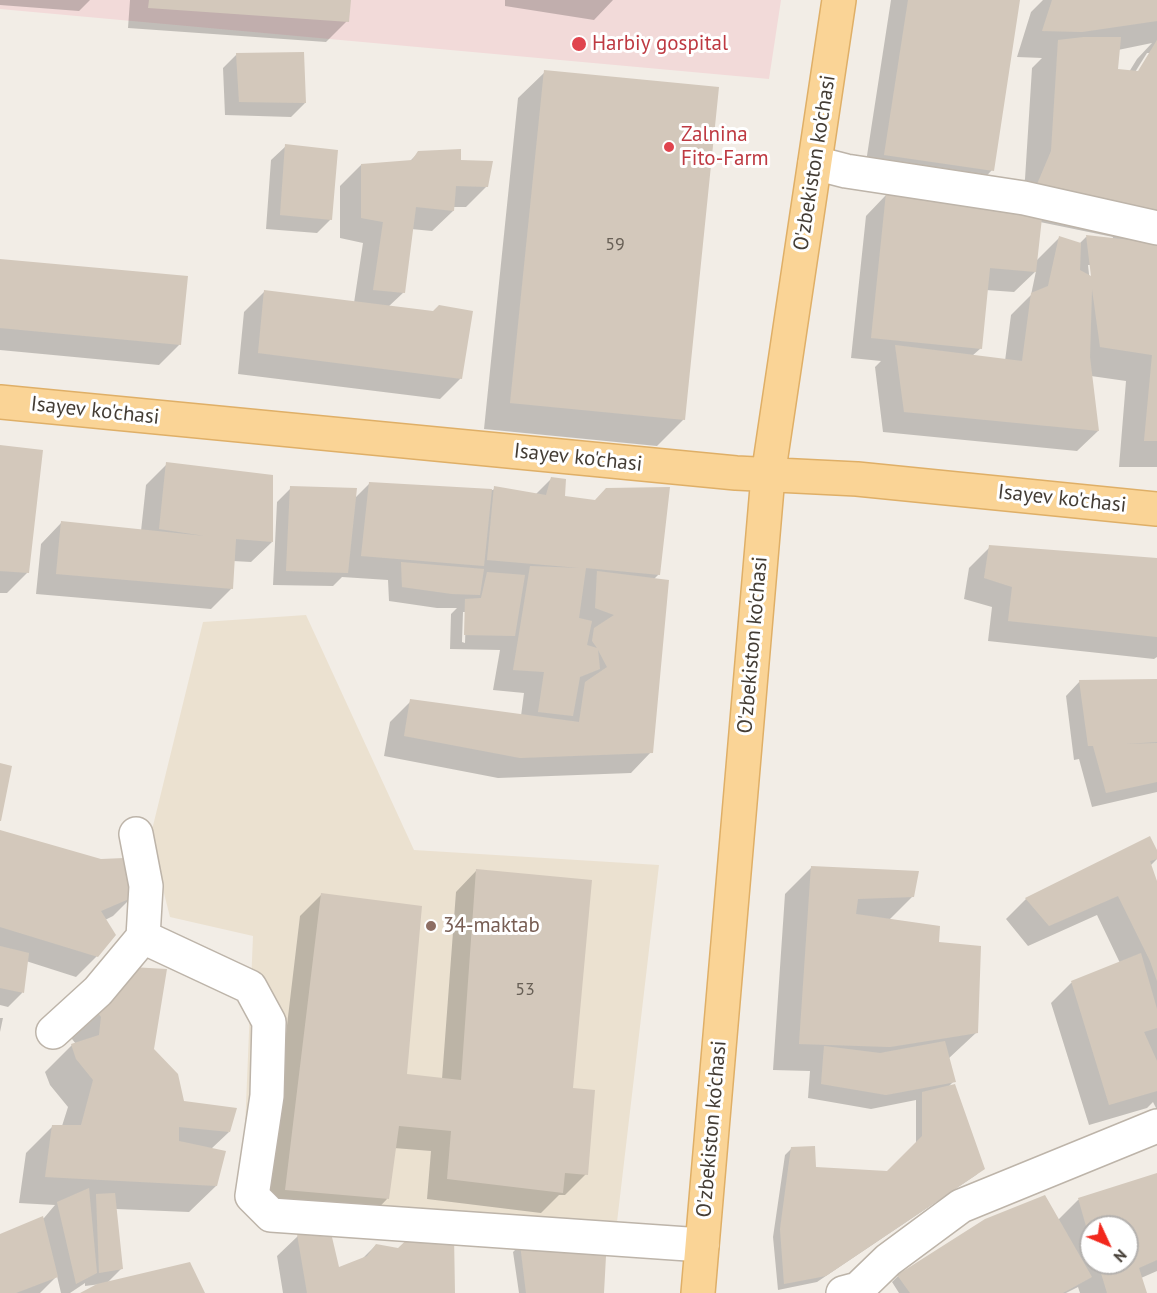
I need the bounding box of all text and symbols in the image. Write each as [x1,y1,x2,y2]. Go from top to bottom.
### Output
place label: Harbiy gospital [592,31,728,57]
marker: Harbiy gospital [570,35,588,53]
street label: O'zbekiston ko'chasi [789,73,841,253]
place label: Zalnina Fito-Farm [681,122,769,172]
marker: Zalnina Fito-Farm [662,140,676,154]
house number: 59 [605,234,625,256]
street label: Isayev ko'chasi [29,392,161,430]
street label: Isayev ko'chasi [512,439,644,477]
street label: Isayev ko'chasi [996,480,1128,518]
street label: O'zbekiston ko'chasi [733,555,773,735]
place label: 34-maktab [443,913,540,939]
marker: 34-maktab [424,919,438,933]
house number: 53 [515,979,535,1001]
street label: O'zbekiston ko'chasi [692,1039,732,1219]
north arrow [1079,1215,1139,1275]
text: N [1110,1245,1131,1267]

